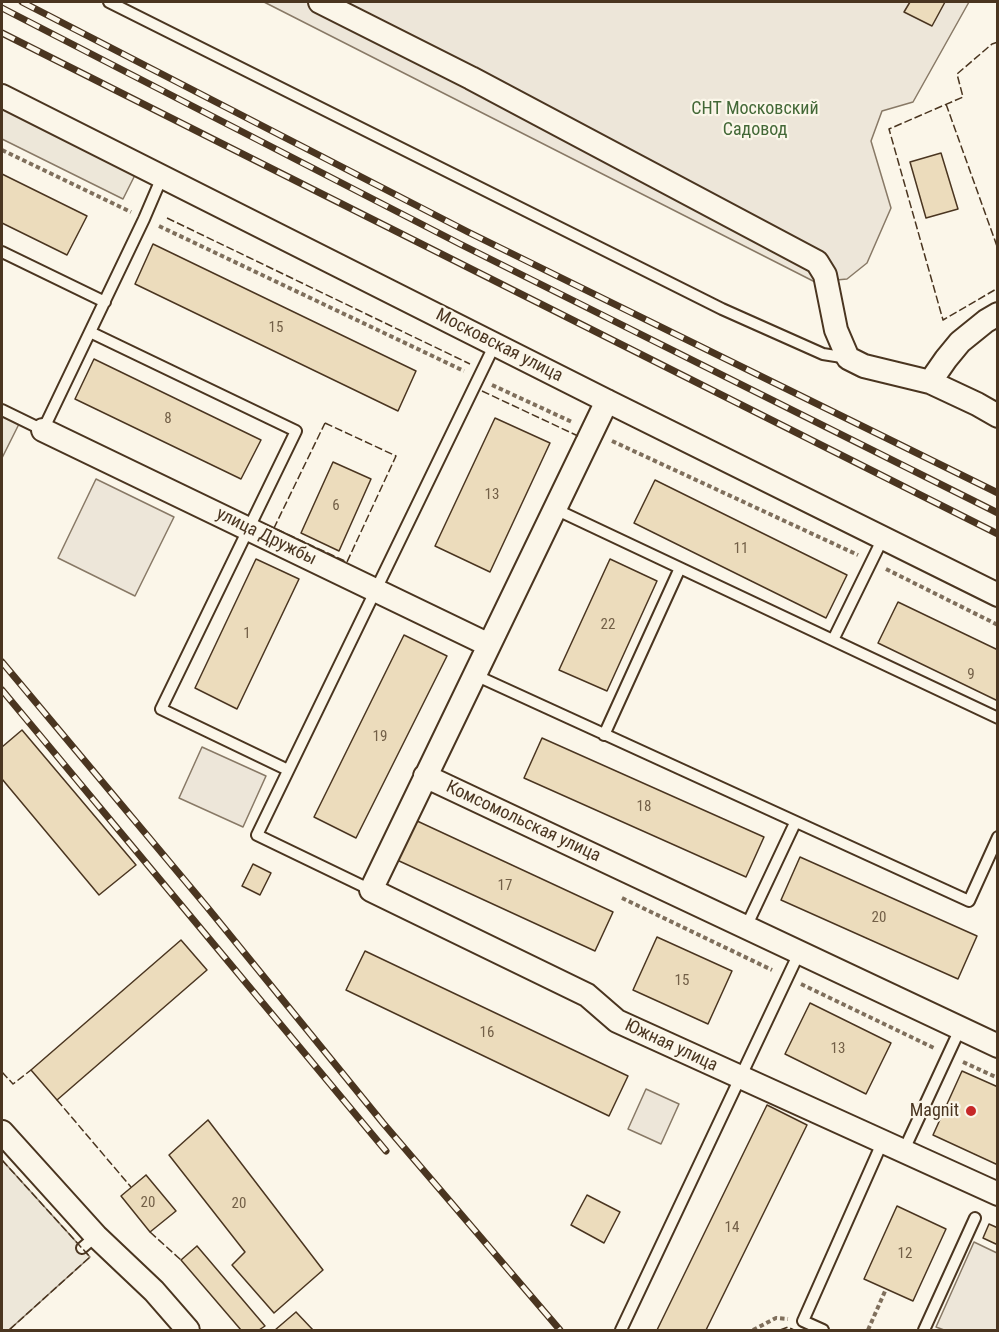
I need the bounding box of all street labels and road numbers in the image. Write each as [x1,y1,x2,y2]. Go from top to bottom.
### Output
street label: Московская улица [432,305,566,387]
street label: улица Дружбы [212,503,320,571]
street label: Комсомольская улица [442,777,604,867]
street label: Южная улица [621,1015,721,1077]

